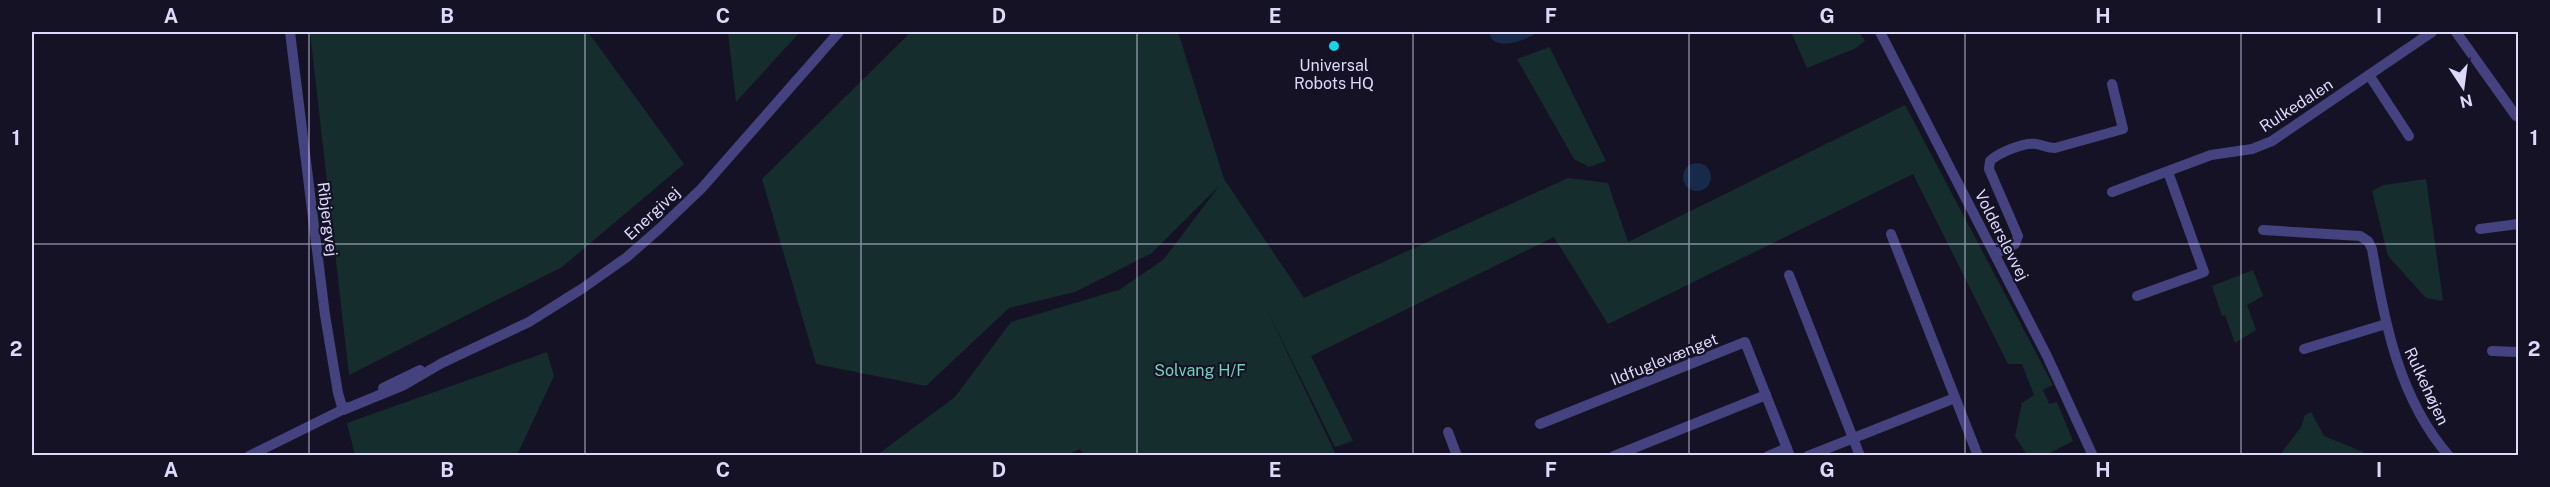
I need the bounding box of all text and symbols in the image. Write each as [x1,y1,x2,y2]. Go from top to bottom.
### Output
text: A [164,4,178,28]
text: B [440,4,454,28]
text: C [716,4,730,28]
text: D [992,4,1006,28]
text: E [1269,4,1281,28]
text: F [1545,4,1557,28]
text: G [1819,4,1835,28]
text: H [2095,4,2111,28]
text: I [2376,4,2382,28]
marker: Universal Robots HQ [1327,39,1341,53]
place label: Universal Robots HQ [1294,56,1374,93]
north arrow [2433,57,2493,117]
street label: Rulkedalen [2256,75,2337,136]
text: N [2458,90,2474,112]
text: 1 [12,126,20,150]
text: 1 [2530,126,2538,150]
street label: Ribjergvej [314,181,341,257]
street label: Energivej [621,183,684,244]
street label: Volderslevvej [1971,187,2033,284]
street label: Ildfuglevænget [1608,329,1720,390]
text: 2 [10,337,22,361]
text: 2 [2528,337,2540,361]
street label: Rulkehøjen [2400,344,2453,428]
park label: Solvang H/F [1154,361,1246,380]
text: A [164,458,178,482]
text: B [440,458,454,482]
text: C [716,458,730,482]
text: D [992,458,1006,482]
text: E [1269,458,1281,482]
text: F [1545,458,1557,482]
text: G [1819,458,1835,482]
text: H [2095,458,2111,482]
text: I [2376,458,2382,482]

